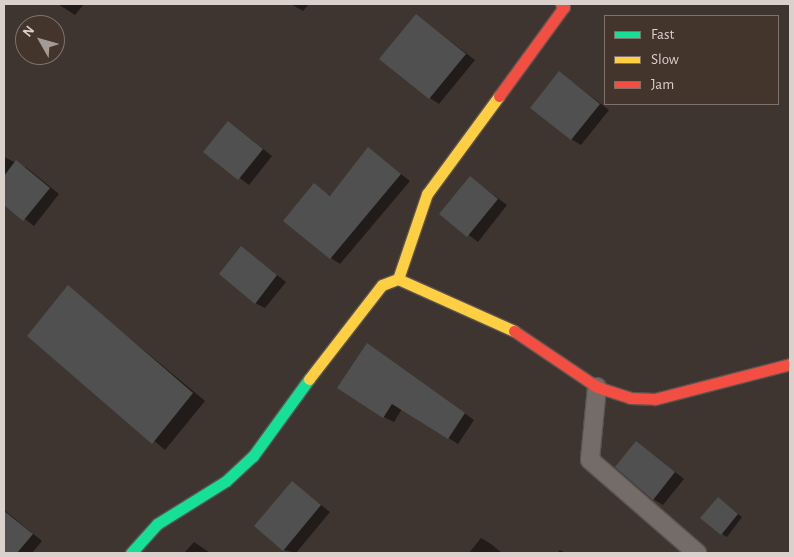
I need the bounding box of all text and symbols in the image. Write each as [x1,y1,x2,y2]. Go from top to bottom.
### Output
north arrow [15,15,65,65]
legend [604,15,779,105]
text: N [20,23,37,40]
text: Fast [651,27,674,42]
text: Slow [651,52,679,67]
text: Jam [651,77,674,92]

